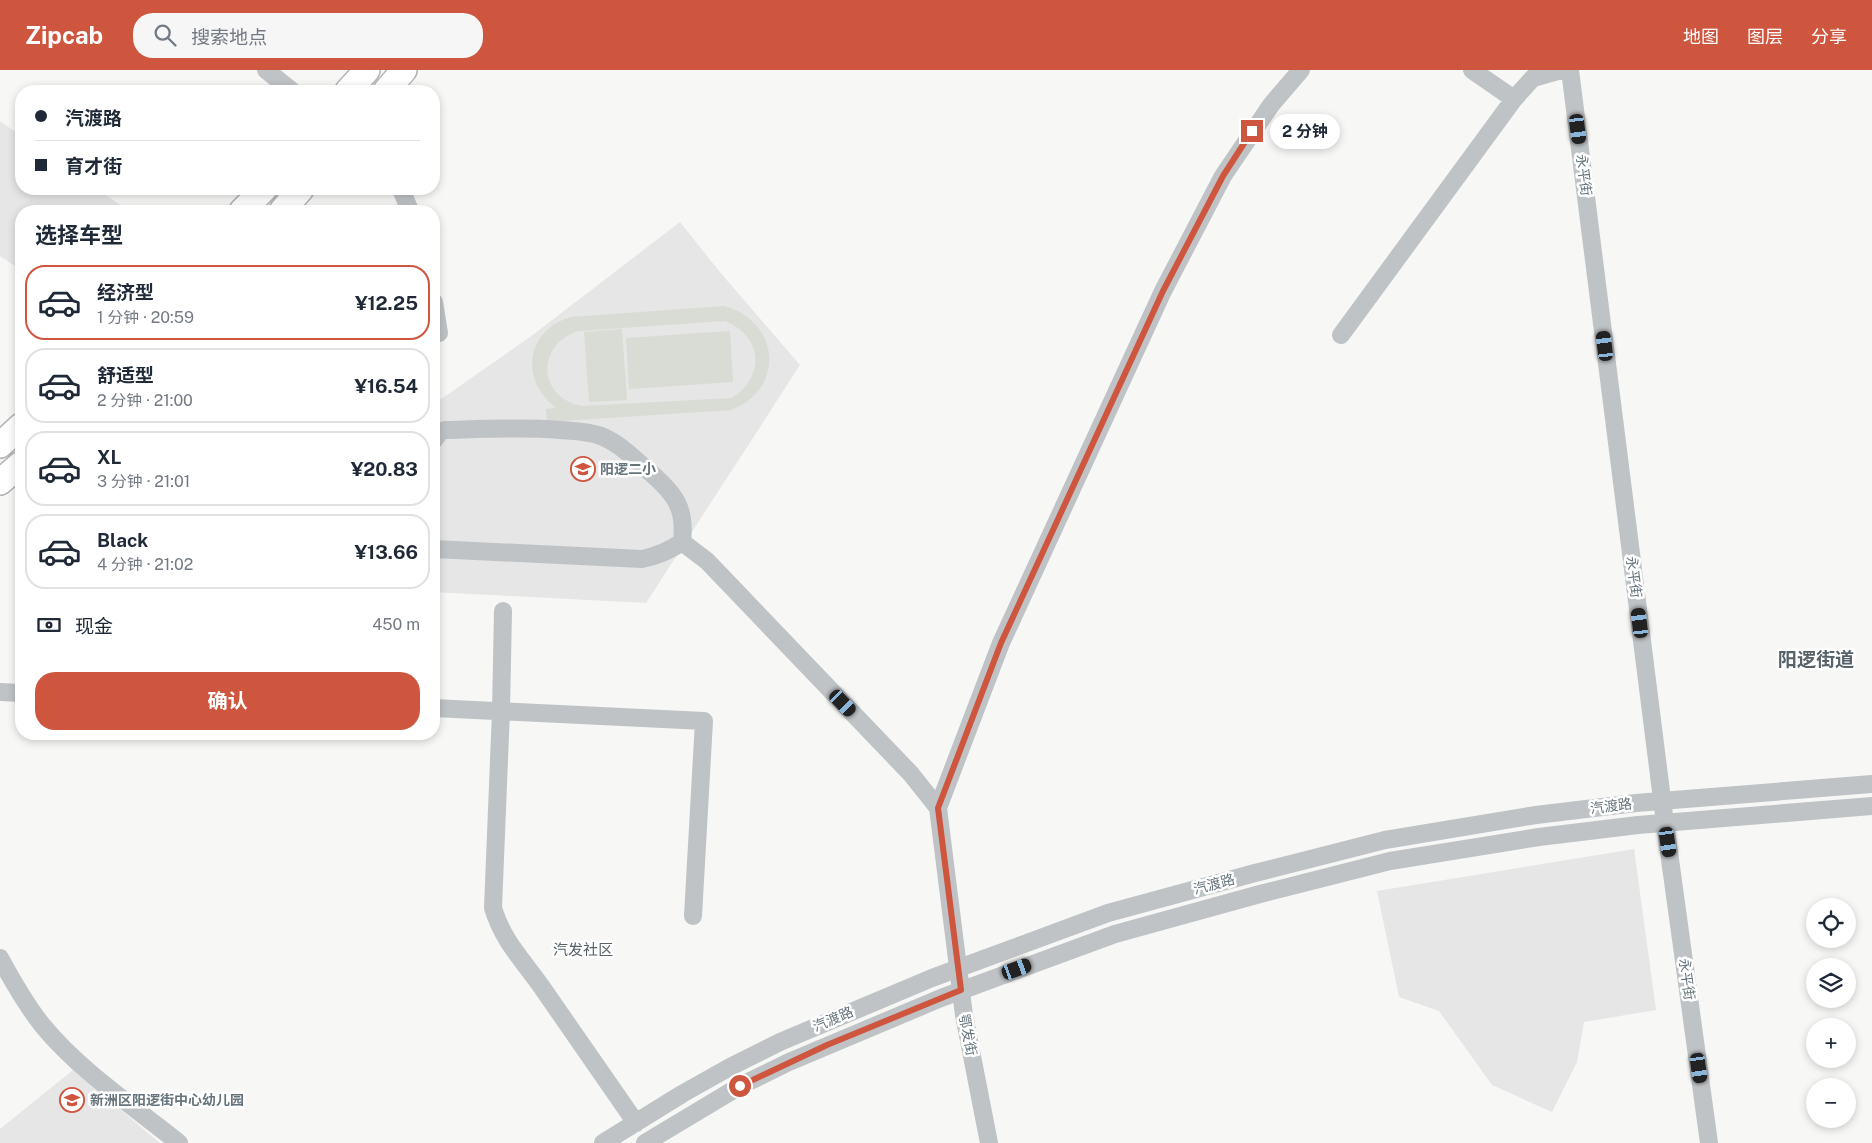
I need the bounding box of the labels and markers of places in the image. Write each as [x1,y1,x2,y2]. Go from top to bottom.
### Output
school or university icon: 阳逻二小 [570,456,596,482]
place label: 阳逻二小 [600,461,656,477]
school or university icon: 新洲区阳逻街中心幼儿园 [59,1087,85,1113]
place label: 新洲区阳逻街中心幼儿园 [90,1092,244,1108]

